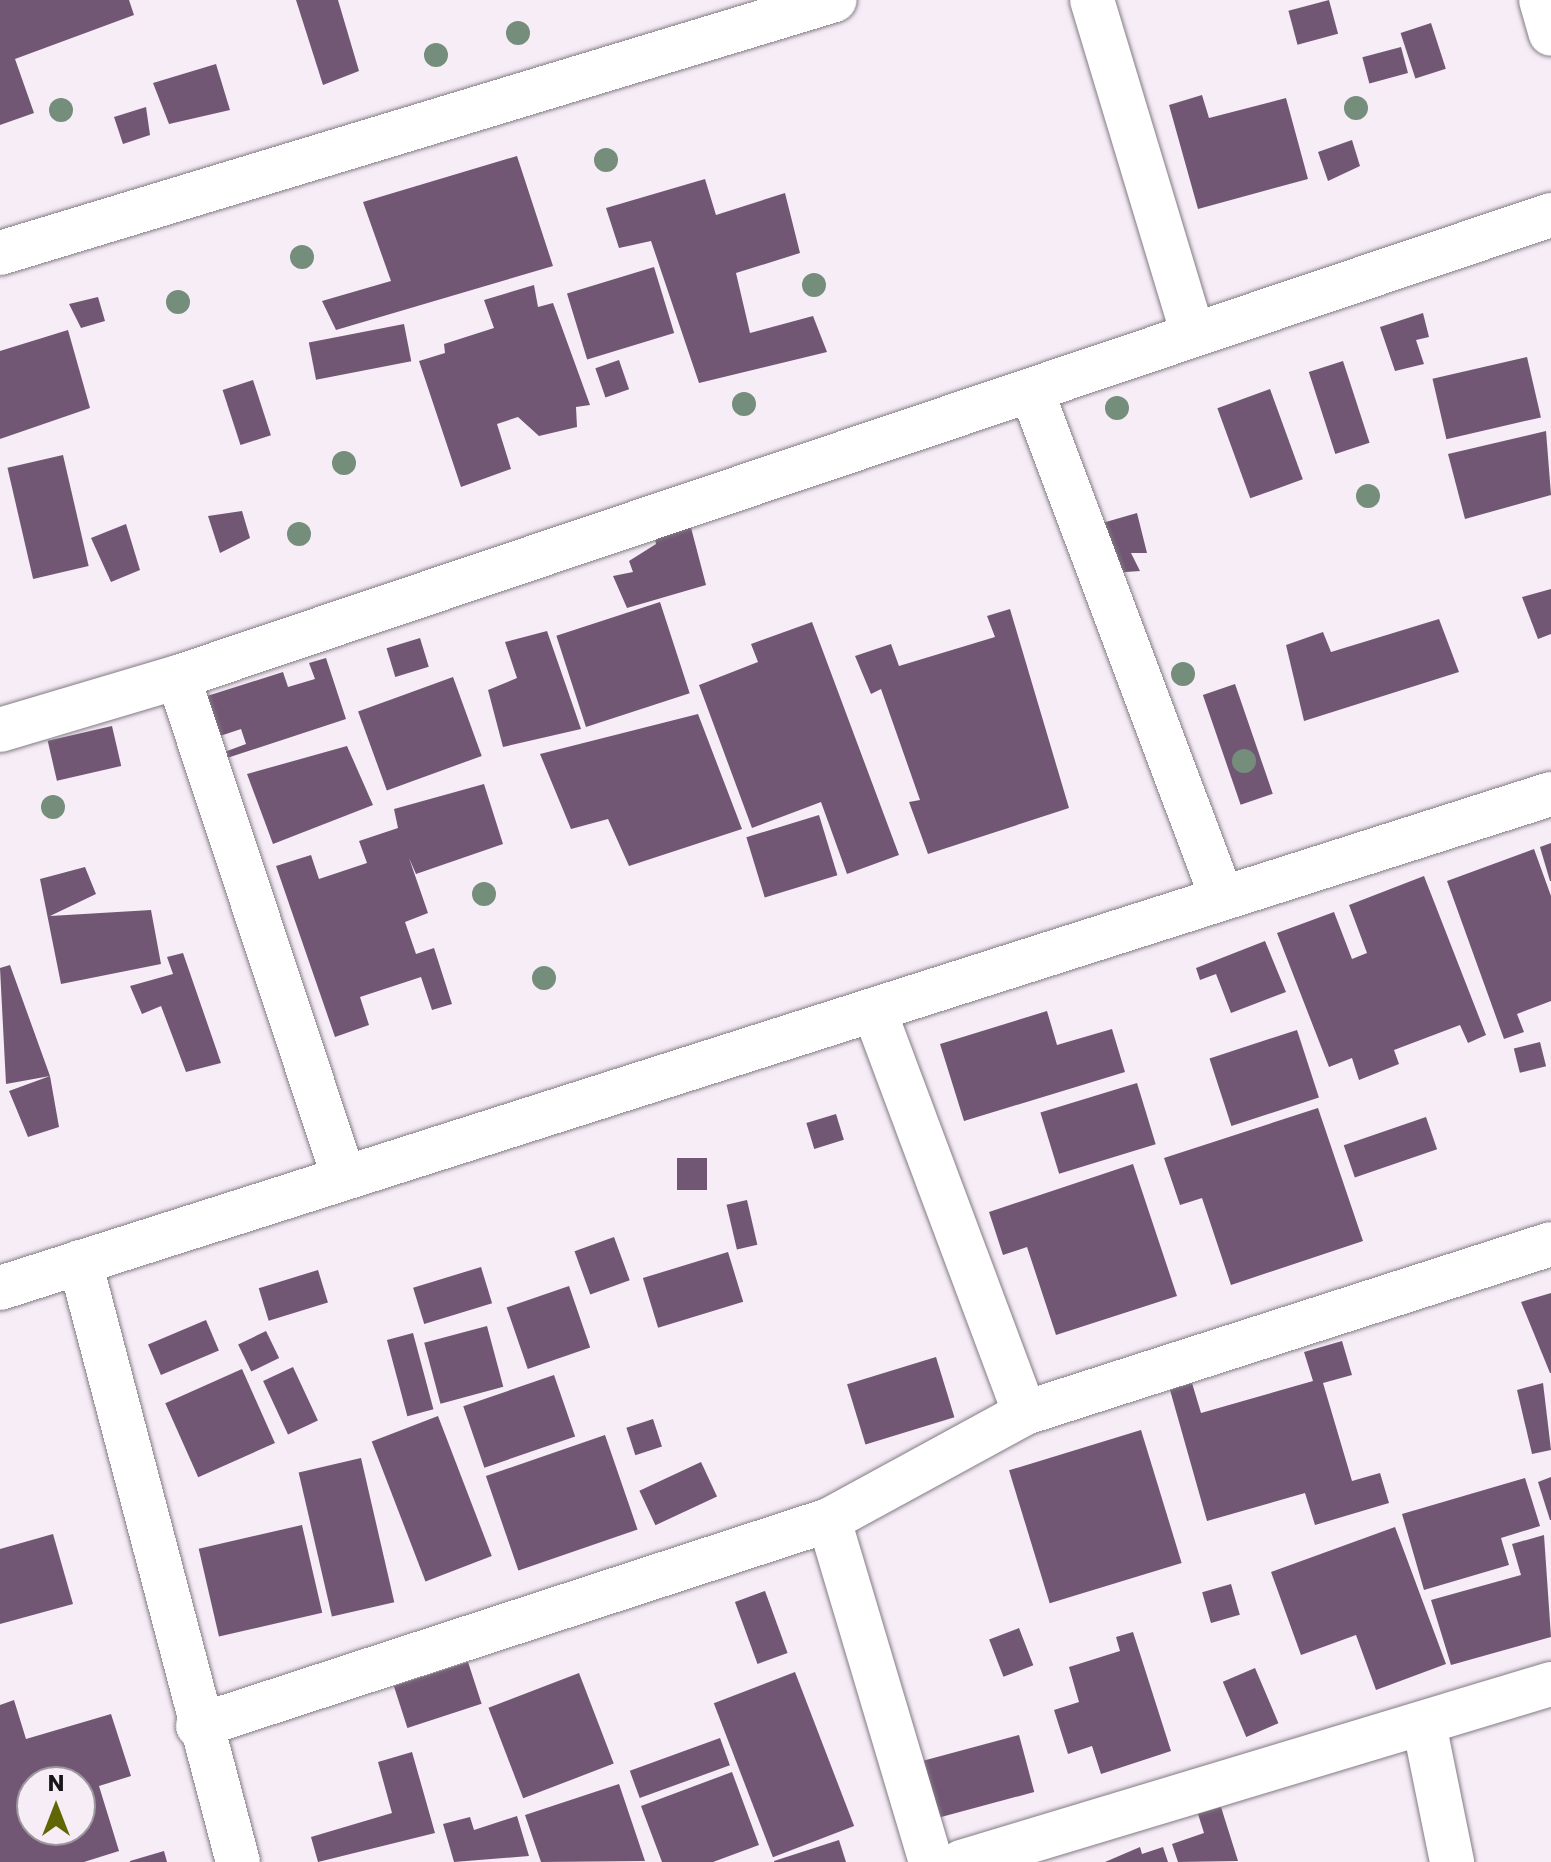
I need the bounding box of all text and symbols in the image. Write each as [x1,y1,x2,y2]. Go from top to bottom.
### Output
north arrow [16,1766,96,1846]
text: N [48,1768,64,1799]

